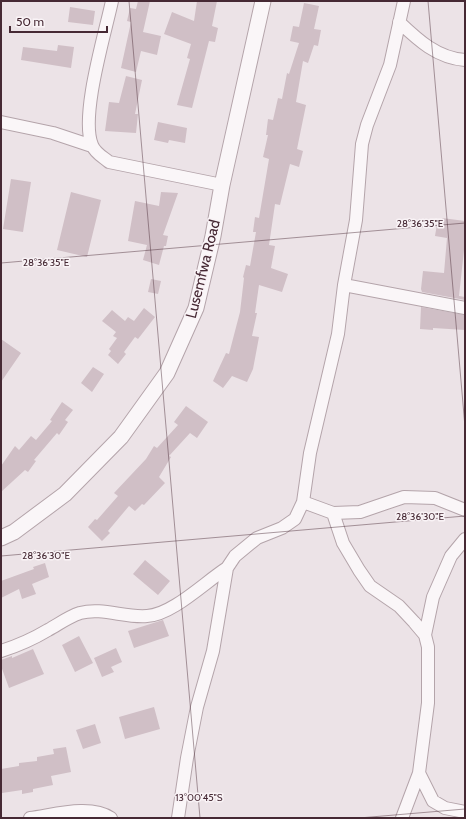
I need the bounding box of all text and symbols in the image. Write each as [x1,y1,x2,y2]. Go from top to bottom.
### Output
scale bar [10,8,107,34]
text: 50 m [16,14,44,29]
text: 28°36'35"E [397,217,444,230]
street label: Lusemfwa Road [182,218,224,320]
text: 28°36'35"E [23,256,70,269]
text: 28°36'30"E [396,510,445,523]
text: 28°36'30"E [22,549,71,562]
text: 13°00'45"S [175,791,223,804]

